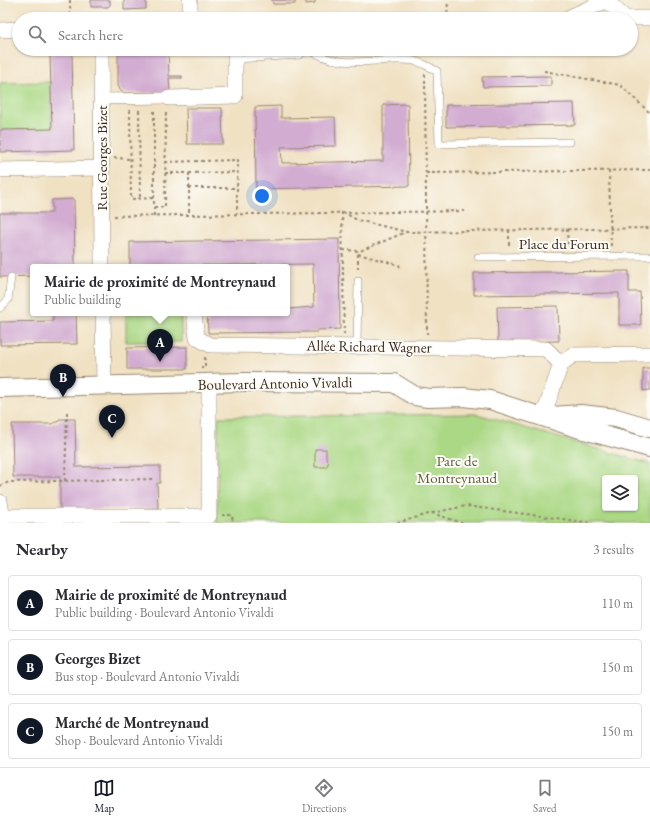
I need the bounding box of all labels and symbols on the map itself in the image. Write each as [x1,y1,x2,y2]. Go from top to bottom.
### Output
street label: Rue Georges Bizet [92,105,111,211]
your location [252,186,272,206]
street label: Place du Forum [519,234,609,253]
pin: A [147,329,173,362]
street label: Allée Richard Wagner [305,335,432,357]
pin: B [50,364,76,397]
street label: Boulevard Antonio Vivaldi [198,372,353,394]
pin: C [99,405,125,438]
park label: Parc de Montreynaud [417,451,497,487]

